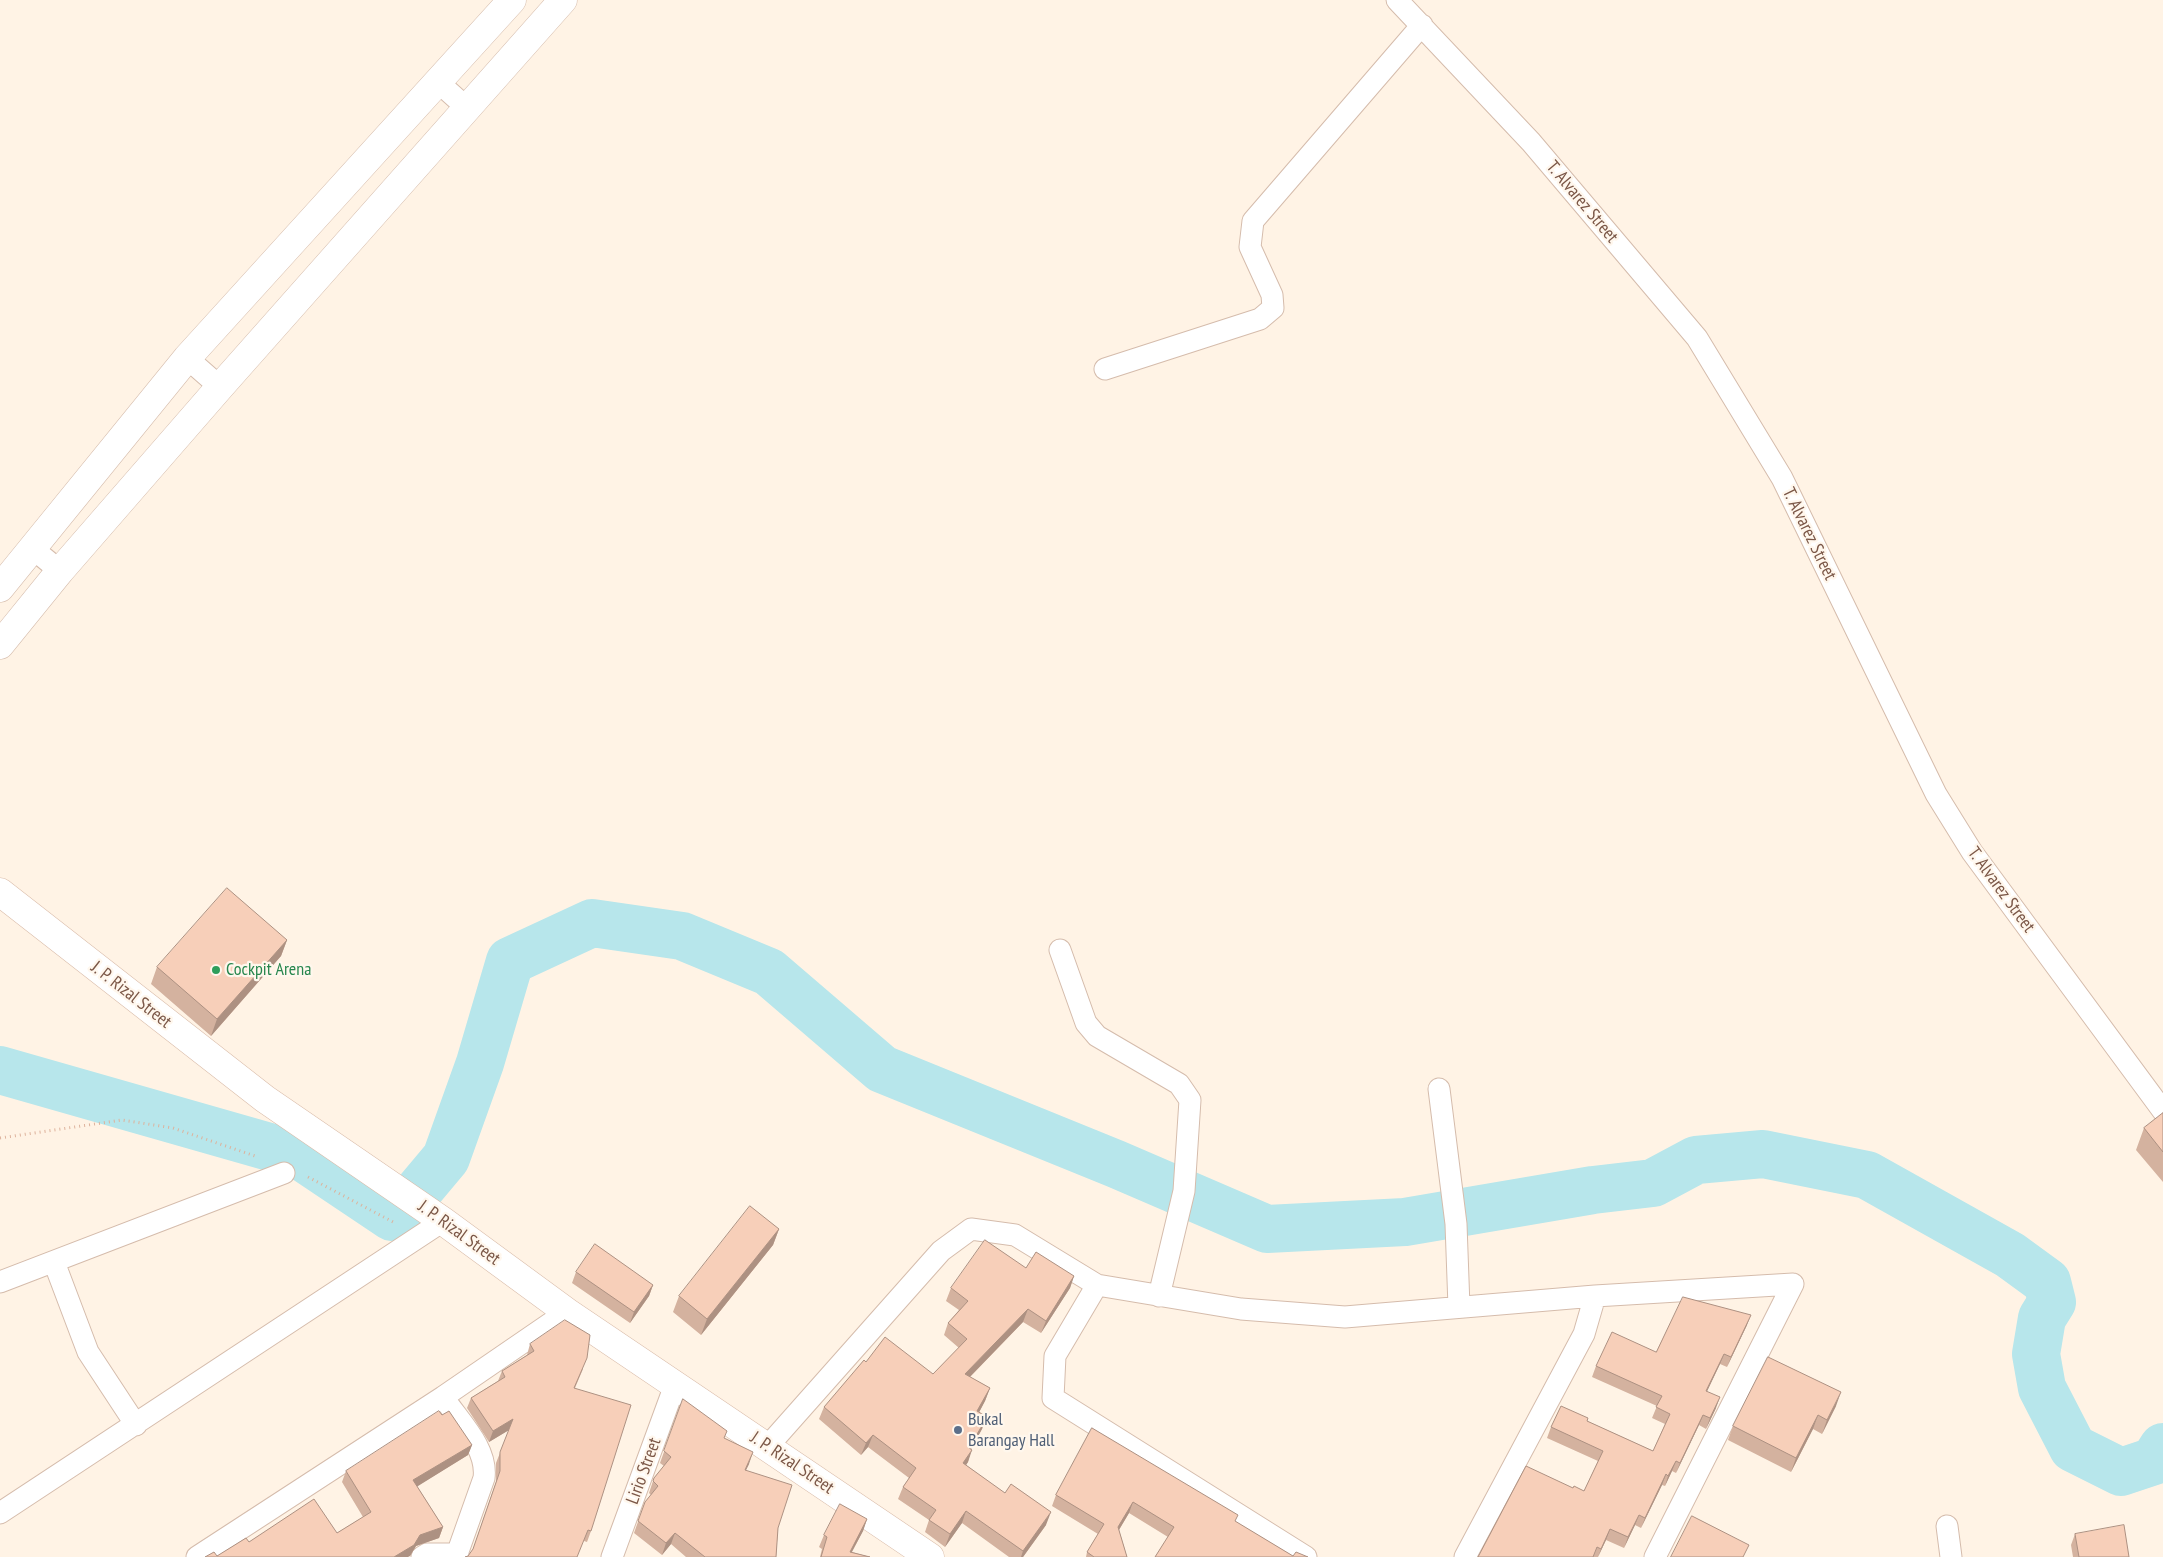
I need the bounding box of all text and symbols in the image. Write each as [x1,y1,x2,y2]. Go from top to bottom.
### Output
street label: T. Alvarez Street [1542,157,1622,247]
street label: T. Alvarez Street [1777,484,1841,584]
street label: T. Alvarez Street [1963,843,2039,937]
street label: J. P. Rizal Street [86,957,176,1033]
place label: Cockpit Arena [226,959,311,981]
marker: Cockpit Arena [210,964,222,976]
street label: J. P. Rizal Street [414,1196,504,1270]
place label: Bukal Barangay Hall [968,1409,1055,1452]
marker: Bukal Barangay Hall [952,1424,964,1436]
street label: J. P. Rizal Street [746,1427,838,1499]
street label: Lirio Street [622,1435,666,1507]

